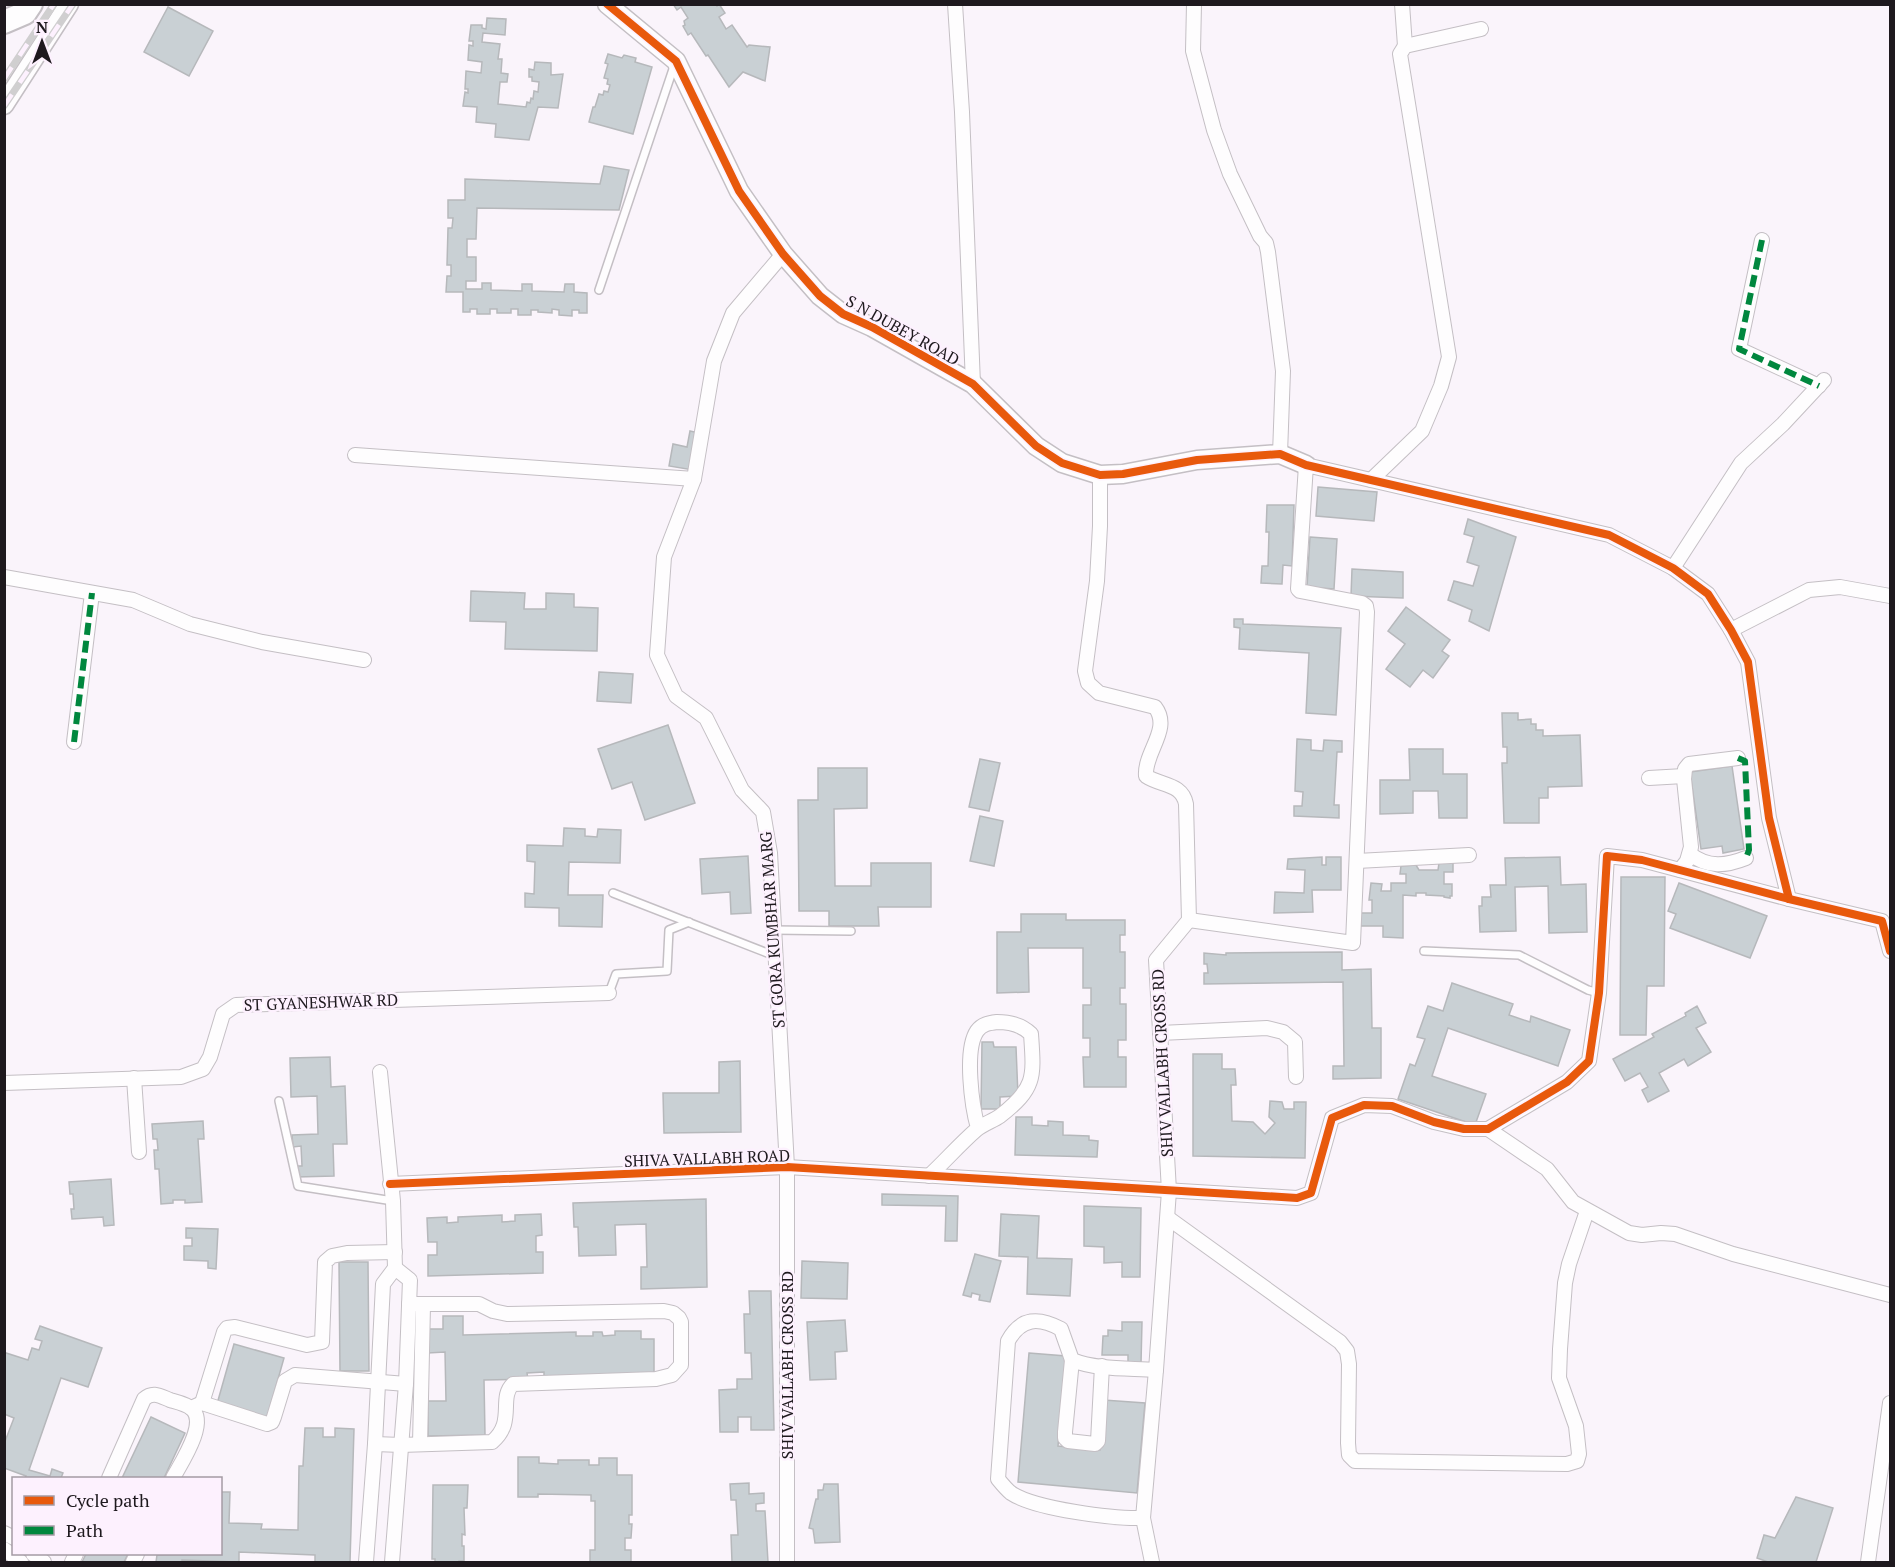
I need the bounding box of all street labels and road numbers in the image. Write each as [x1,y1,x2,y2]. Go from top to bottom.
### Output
street label: S N DUBEY ROAD [842,290,964,370]
street label: ST GORA KUMBHAR MARG [754,831,790,1029]
street label: SHIV VALLABH CROSS RD [1146,968,1178,1158]
street label: ST GYANESHWAR RD [243,988,399,1016]
street label: SHIVA VALLABH ROAD [624,1144,790,1172]
street label: SHIV VALLABH CROSS RD [776,1271,798,1459]

